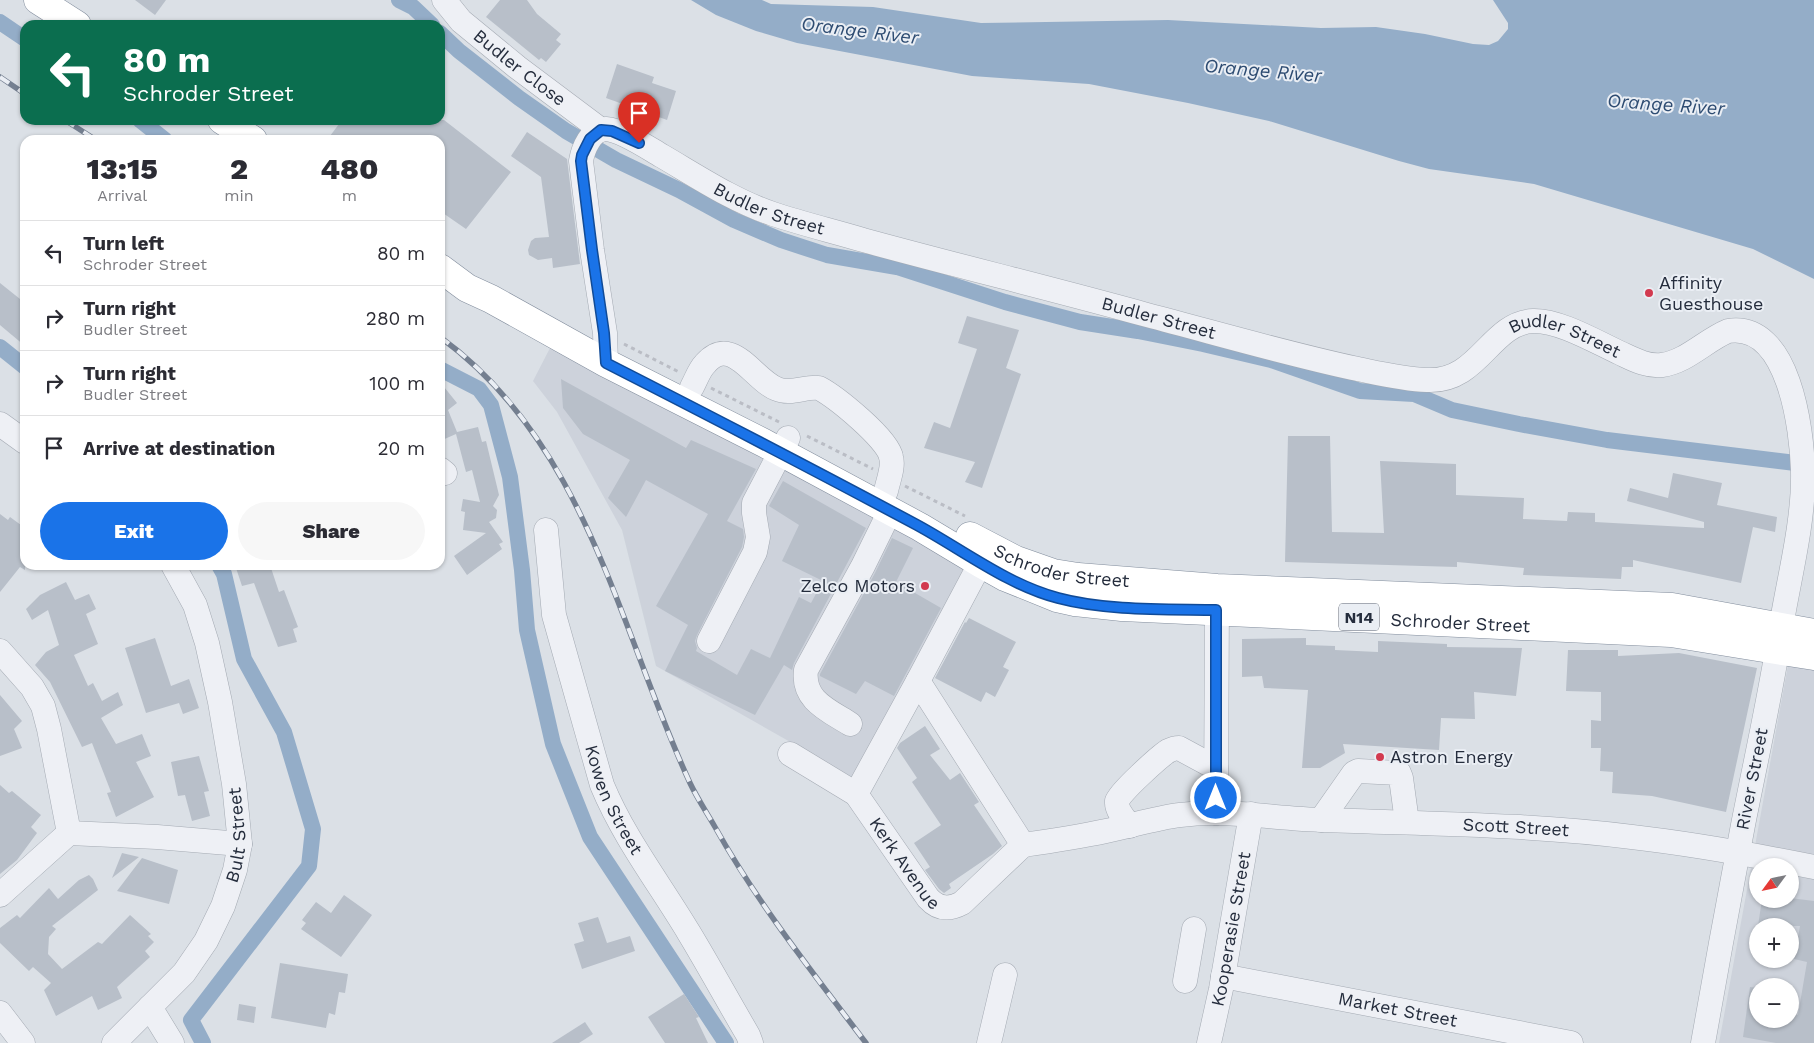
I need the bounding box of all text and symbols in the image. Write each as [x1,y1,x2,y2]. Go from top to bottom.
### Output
water label: Orange River [800,12,921,49]
street label: Budler Close [469,25,570,110]
text: 80 m [123,39,210,81]
icon: left [40,40,105,105]
water label: Orange River [1203,54,1323,87]
text: Schroder Street [123,81,294,106]
water label: Orange River [1606,89,1726,120]
pin [618,92,660,143]
icon: arrive [625,99,653,127]
text: 13:15 [87,151,158,186]
text: 2 [230,151,248,186]
text: 480 [320,151,378,186]
street label: Budler Street [710,178,827,239]
text: Arrival [97,186,147,205]
text: min [224,186,254,205]
text: m [342,186,357,205]
text: Turn left [83,232,164,255]
icon: left [40,239,68,267]
text: 80 m [377,242,425,265]
text: Schroder Street [83,255,207,274]
place label: Affinity Guesthouse [1659,272,1763,314]
marker: Affinity Guesthouse [1643,287,1655,299]
street label: Budler Street [1100,292,1219,343]
text: Turn right [83,297,176,320]
icon: right [40,304,68,332]
text: 280 m [366,307,425,330]
street label: Budler Street [1505,310,1625,362]
text: Budler Street [83,320,187,339]
text: Turn right [83,362,176,385]
icon: right [40,369,68,397]
text: 100 m [369,372,425,395]
text: Budler Street [83,385,187,404]
icon: arrive [40,434,68,462]
text: Arrive at destination [83,437,275,460]
text: 20 m [378,437,425,460]
button: Exit [40,502,228,560]
button: Share [238,502,425,560]
street label: Schroder Street [990,539,1131,591]
place label: Zelco Motors [801,575,915,596]
marker: Zelco Motors [919,580,931,592]
road number: N14 [1339,604,1379,630]
street label: Schroder Street [1390,609,1531,636]
street label: River Street [1731,726,1772,832]
street label: Kowen Street [581,742,648,859]
place label: Astron Energy [1390,746,1513,767]
marker: Astron Energy [1374,751,1386,763]
position arrow [1189,771,1241,823]
street label: Bult Street [221,786,250,885]
street label: Kerk Avenue [865,813,944,914]
street label: Scott Street [1462,814,1570,840]
street label: Kooperasie Street [1206,850,1254,1008]
north arrow [1749,858,1799,908]
map controls [1749,858,1799,1028]
button: + [1749,918,1799,968]
button: − [1749,978,1799,1028]
street label: Market Street [1337,987,1460,1031]

